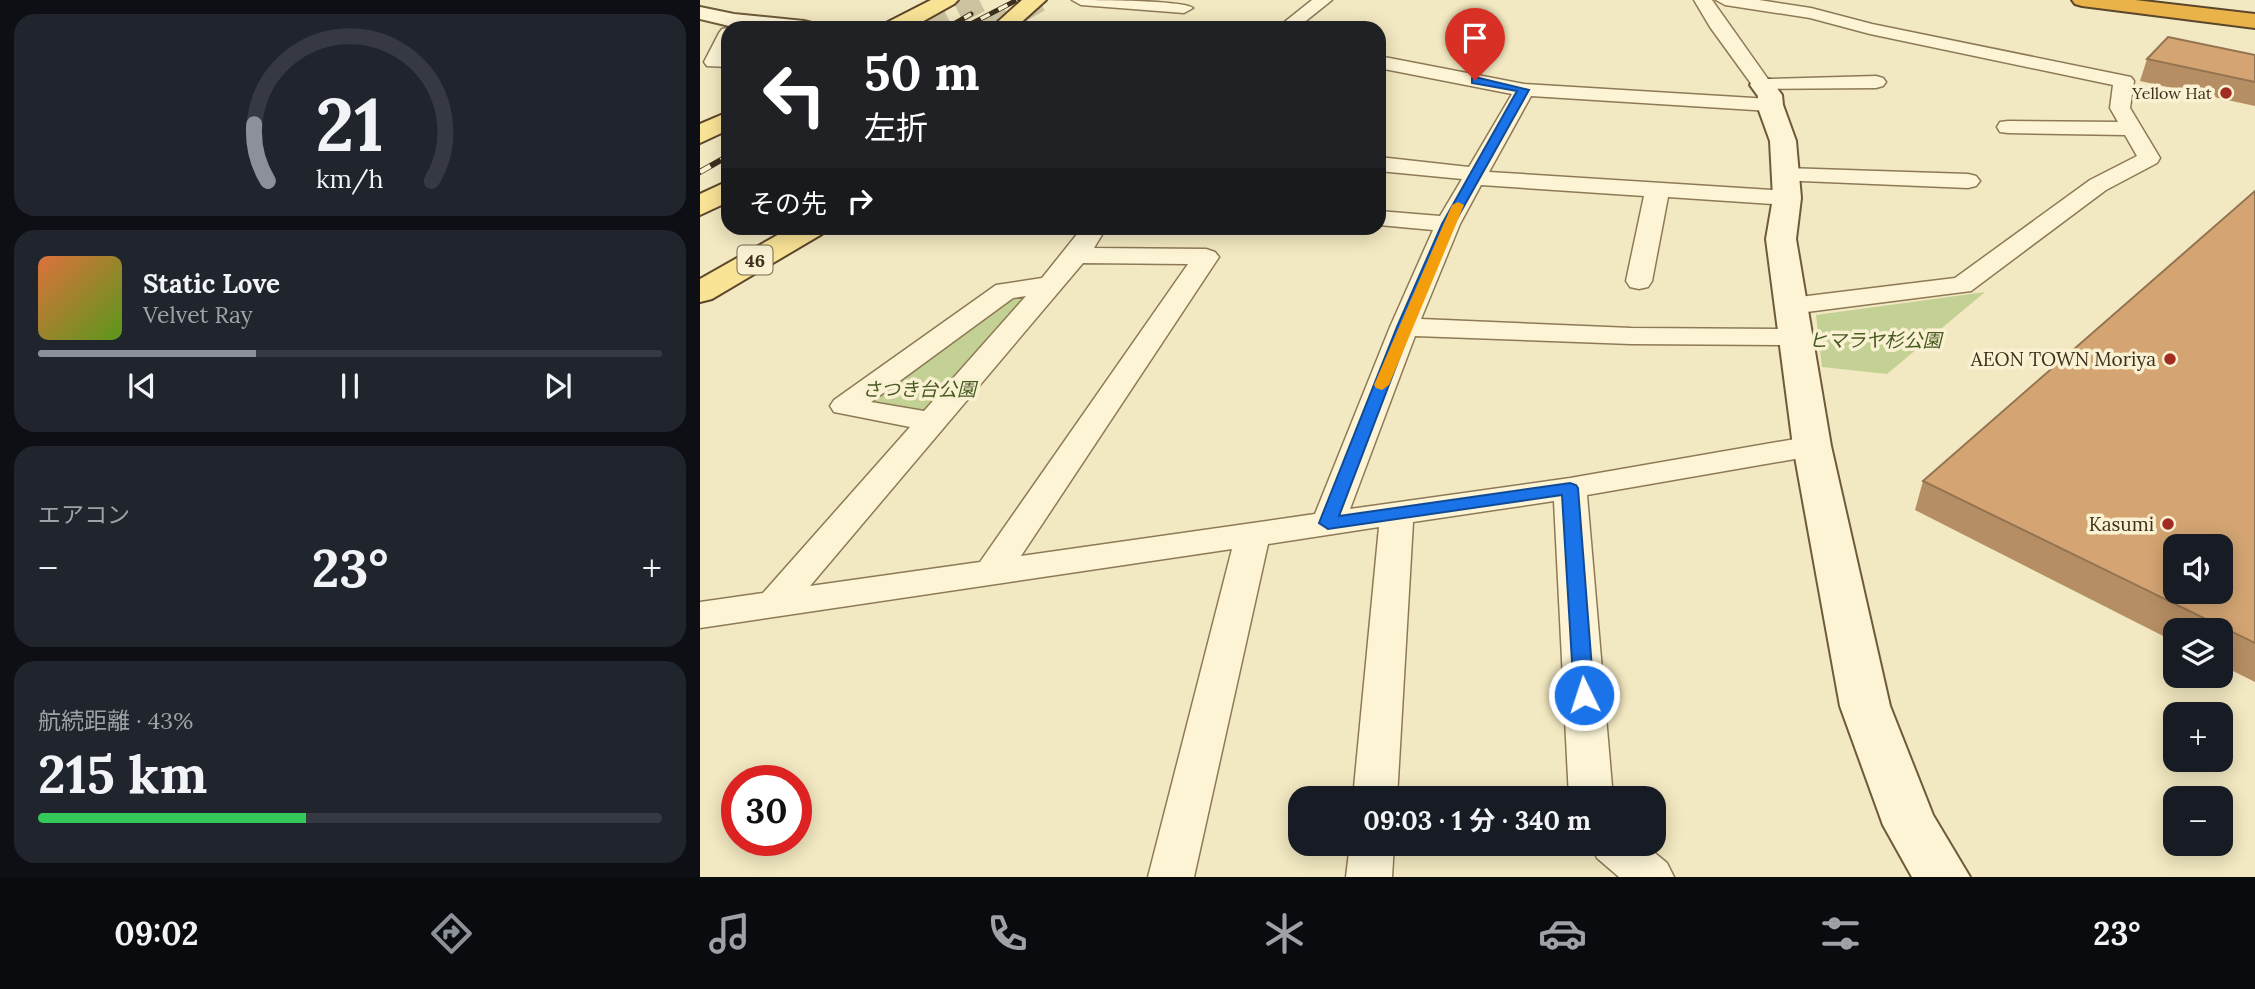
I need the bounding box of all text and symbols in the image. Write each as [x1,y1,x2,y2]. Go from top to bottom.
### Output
pin [1445,8,1505,80]
icon: arrive [1456,19,1494,57]
text: 50 m [864,41,980,103]
icon: left [749,49,840,140]
text: 21 [316,78,384,171]
place label: Yellow Hat [2131,83,2213,103]
marker: Yellow Hat [2218,85,2234,101]
text: 左折 [864,107,928,148]
text: km/h [316,163,384,195]
icon: right [841,182,879,220]
text: その先 [749,187,827,220]
road number: 46 [738,246,772,274]
text: Static Love [143,267,280,300]
text: Velvet Ray [143,300,253,329]
park label: ヒマラヤ杉公園 [1808,328,1944,352]
place label: AEON TOWN Moriya [1970,347,2156,371]
marker: AEON TOWN Moriya [2162,351,2178,367]
icon: previous [123,367,161,405]
icon: pause [331,367,369,405]
icon: next [539,367,577,405]
park label: さつき台公園 [862,377,979,401]
text: エアコン [38,500,130,529]
place label: Kasumi [2089,512,2154,536]
marker: Kasumi [2160,516,2176,532]
map controls [2163,534,2233,856]
button: sound [2163,534,2233,604]
text: 23° [312,535,388,601]
text: − [38,544,58,592]
text: + [642,544,662,592]
button: layers [2163,618,2233,688]
position arrow [1547,658,1621,732]
button: + [2163,702,2233,772]
text: 航続距離 · 43% [38,706,193,735]
text: 215 km [38,741,207,807]
speed limit sign: 30 [721,765,812,856]
button: − [2163,786,2233,856]
text: 09:03 · 1 分 · 340 m [1363,804,1591,837]
icon: directions [427,909,476,958]
icon: music [705,909,754,958]
icon: phone [983,909,1032,958]
icon: climate [1260,909,1309,958]
icon: car [1538,909,1587,958]
icon: filters [1816,909,1865,958]
text: 09:02 [114,913,199,954]
text: 23° [2093,913,2141,954]

